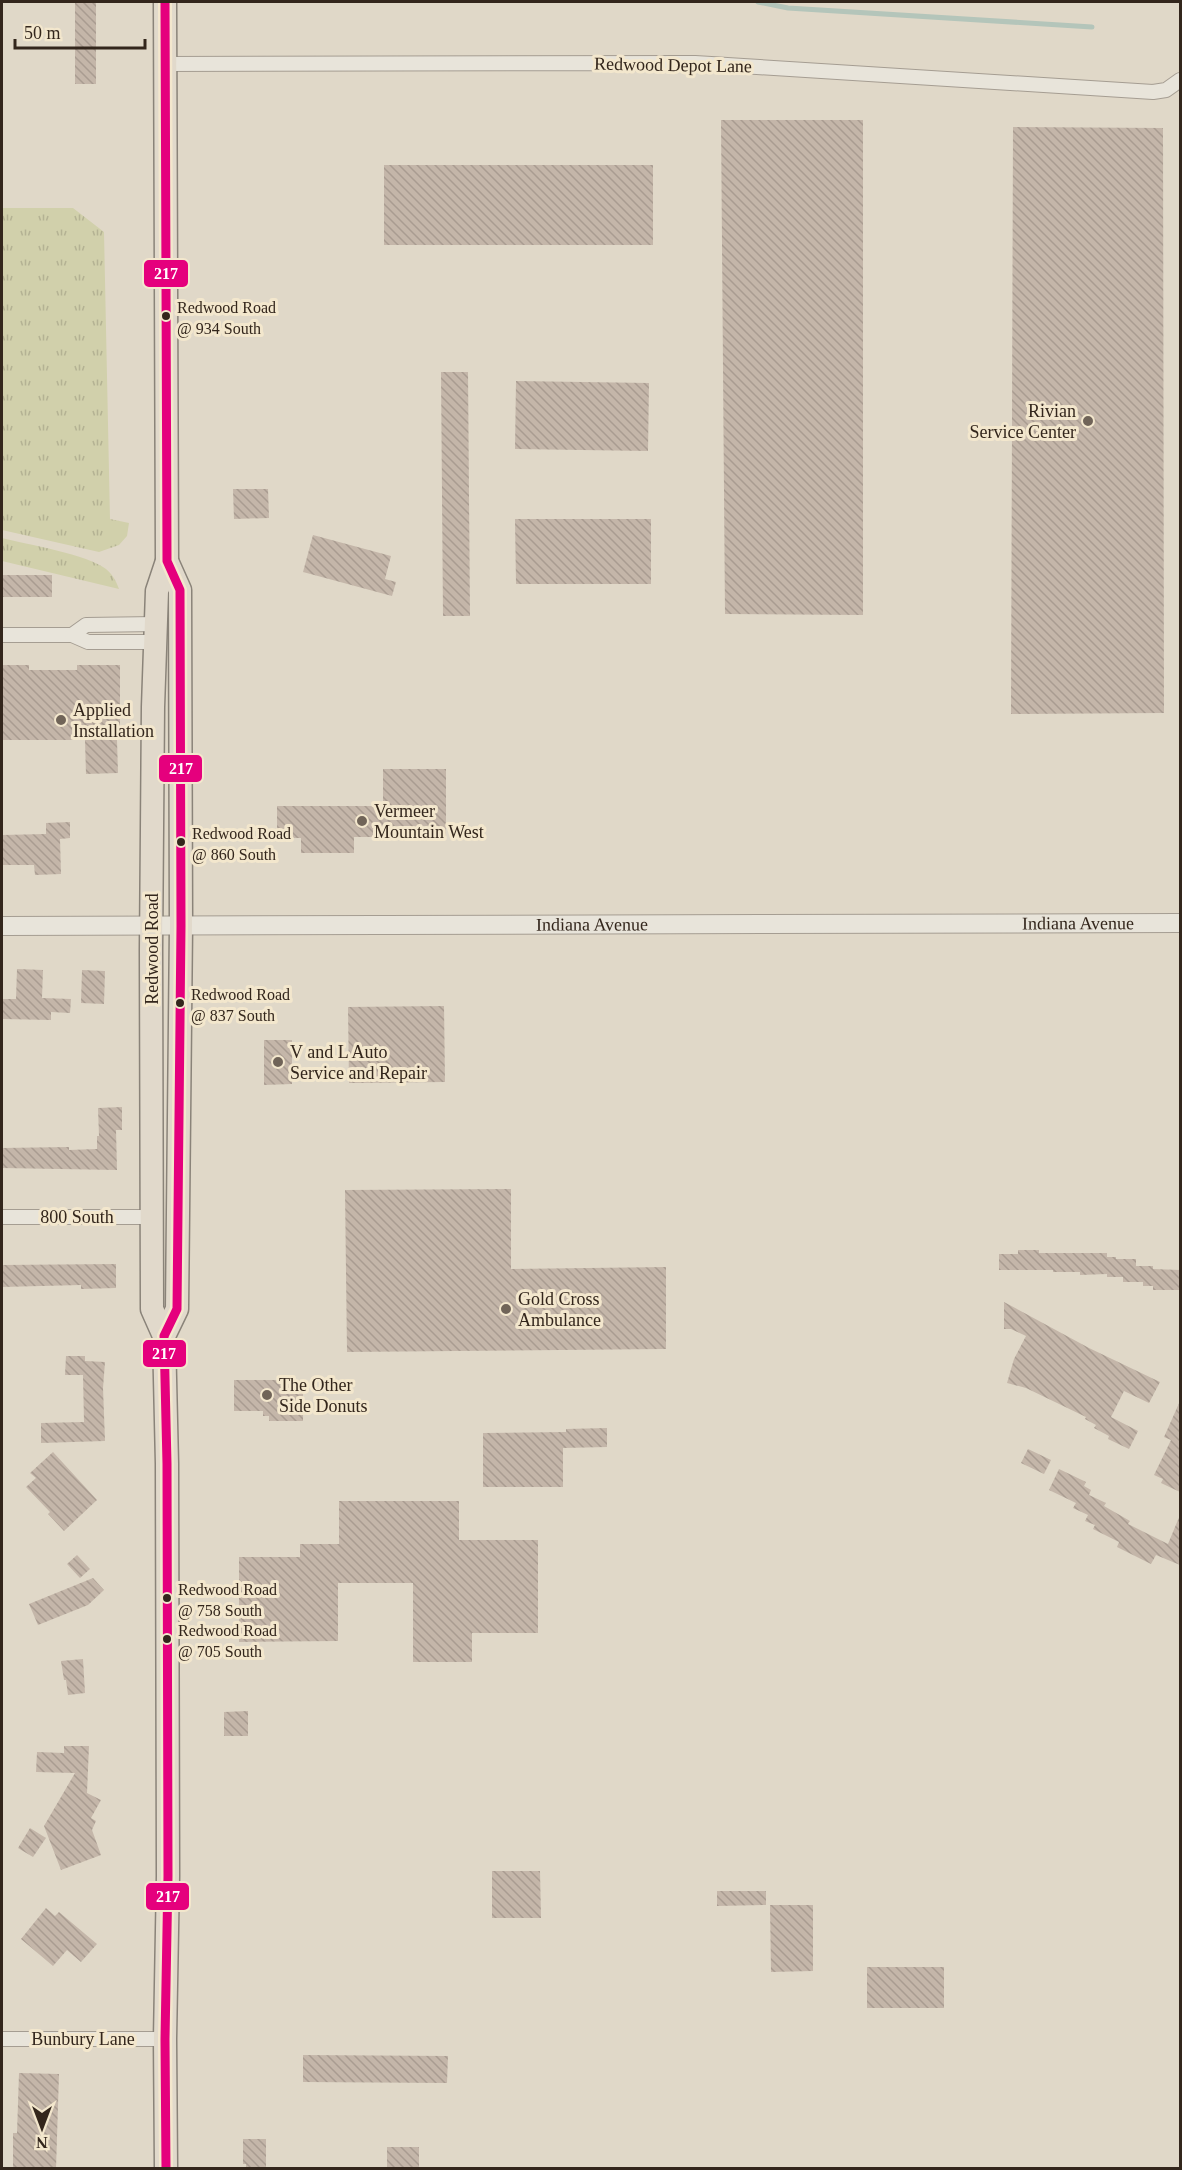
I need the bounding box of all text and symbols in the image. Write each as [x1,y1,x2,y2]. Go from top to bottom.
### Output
scale bar [15,12,146,50]
text: 50 m [24,23,61,43]
street label: Redwood Depot Lane [594,54,752,76]
line badge: 217 [143,259,189,288]
text: 217 [154,265,178,282]
place label: Redwood Road @ 934 South [177,299,276,338]
marker: Redwood Road @ 934 South [160,310,172,322]
place label: Rivian Service Center [970,401,1076,442]
marker: Rivian Service Center [1081,414,1095,428]
place label: Applied Installation [73,700,154,741]
marker: Applied Installation [54,713,68,727]
line badge: 217 [158,754,203,783]
text: 217 [169,760,193,777]
place label: Vermeer Mountain West [374,801,484,842]
marker: Vermeer Mountain West [355,814,369,828]
place label: Redwood Road @ 860 South [192,825,291,864]
marker: Redwood Road @ 860 South [175,836,187,848]
street label: Redwood Road [142,893,162,1005]
street label: Indiana Avenue [1022,913,1134,933]
street label: Indiana Avenue [536,914,648,935]
place label: Redwood Road @ 837 South [191,986,290,1025]
marker: Redwood Road @ 837 South [174,997,186,1009]
place label: V and L Auto Service and Repair [290,1042,427,1083]
marker: V and L Auto Service and Repair [271,1055,285,1069]
street label: 800 South [40,1207,114,1227]
place label: Gold Cross Ambulance [518,1289,601,1330]
marker: Gold Cross Ambulance [499,1302,513,1316]
line badge: 217 [142,1339,187,1368]
text: 217 [152,1345,176,1362]
place label: The Other Side Donuts [279,1375,368,1416]
marker: The Other Side Donuts [260,1388,274,1402]
place label: Redwood Road @ 758 South [178,1581,277,1620]
marker: Redwood Road @ 758 South [161,1592,173,1604]
place label: Redwood Road @ 705 South [178,1622,277,1661]
marker: Redwood Road @ 705 South [161,1633,173,1645]
line badge: 217 [145,1882,190,1911]
text: 217 [156,1888,180,1905]
street label: Bunbury Lane [31,2029,135,2049]
north arrow [12,2098,72,2158]
text: N [36,2134,48,2151]

